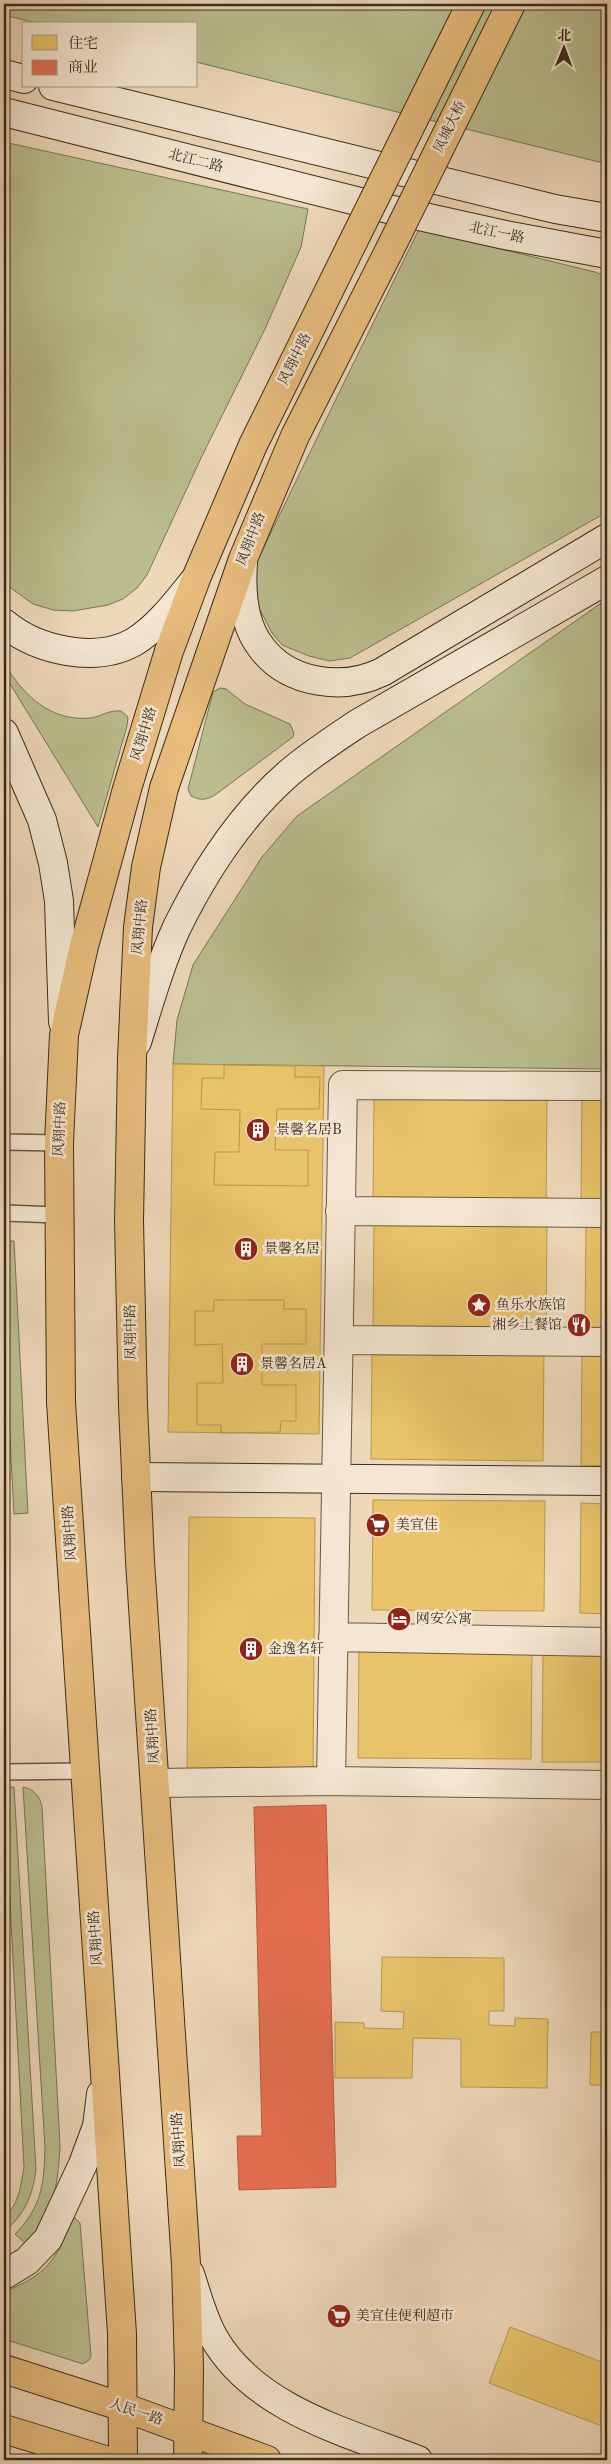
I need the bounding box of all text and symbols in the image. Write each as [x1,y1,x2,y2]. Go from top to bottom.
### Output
legend [22,22,198,88]
north arrow [538,22,588,72]
text: 北 [557,28,571,43]
text: 住宅 [68,35,98,52]
text: 商业 [68,59,98,76]
street label: 凤城大桥 [431,98,469,155]
street label: 北江二路 [167,146,225,175]
street label: 北江一路 [468,219,526,246]
street label: 风翔中路 [276,330,314,387]
street label: 凤翔中路 [233,510,268,568]
street label: 风翔中路 [128,705,159,763]
street label: 凤翔中路 [130,898,149,956]
street label: 风翔中路 [51,1101,68,1157]
building icon: 景馨名居B [245,1117,271,1143]
place label: 景馨名居B [276,1122,342,1137]
building icon: 景馨名居 [233,1236,259,1262]
place label: 景馨名居 [264,1241,320,1256]
place icon: 鱼乐水族馆 [466,1292,492,1318]
place label: 鱼乐水族馆 [496,1297,566,1312]
street label: 凤翔中路 [123,1304,138,1360]
restaurant icon: 湘乡土餐馆 [566,1312,592,1338]
place label: 湘乡土餐馆 [492,1317,562,1332]
building icon: 景馨名居A [229,1351,255,1377]
place label: 景馨名居A [260,1356,327,1371]
street label: 风翔中路 [60,1505,79,1561]
supermarket icon: 美宜佳 [365,1512,391,1538]
place label: 美宜佳 [396,1517,438,1532]
hotel icon: 网安公寓 [386,1606,412,1632]
place label: 网安公寓 [416,1611,472,1626]
building icon: 金逸名轩 [238,1636,264,1662]
place label: 金逸名轩 [268,1641,324,1656]
street label: 凤翔中路 [143,1708,162,1764]
street label: 风翔中路 [86,1910,105,1966]
street label: 凤翔中路 [169,2112,188,2168]
supermarket icon: 美宜佳便利超市 [326,2303,352,2329]
place label: 美宜佳便利超市 [356,2308,454,2323]
street label: 人民一路 [107,2395,165,2428]

